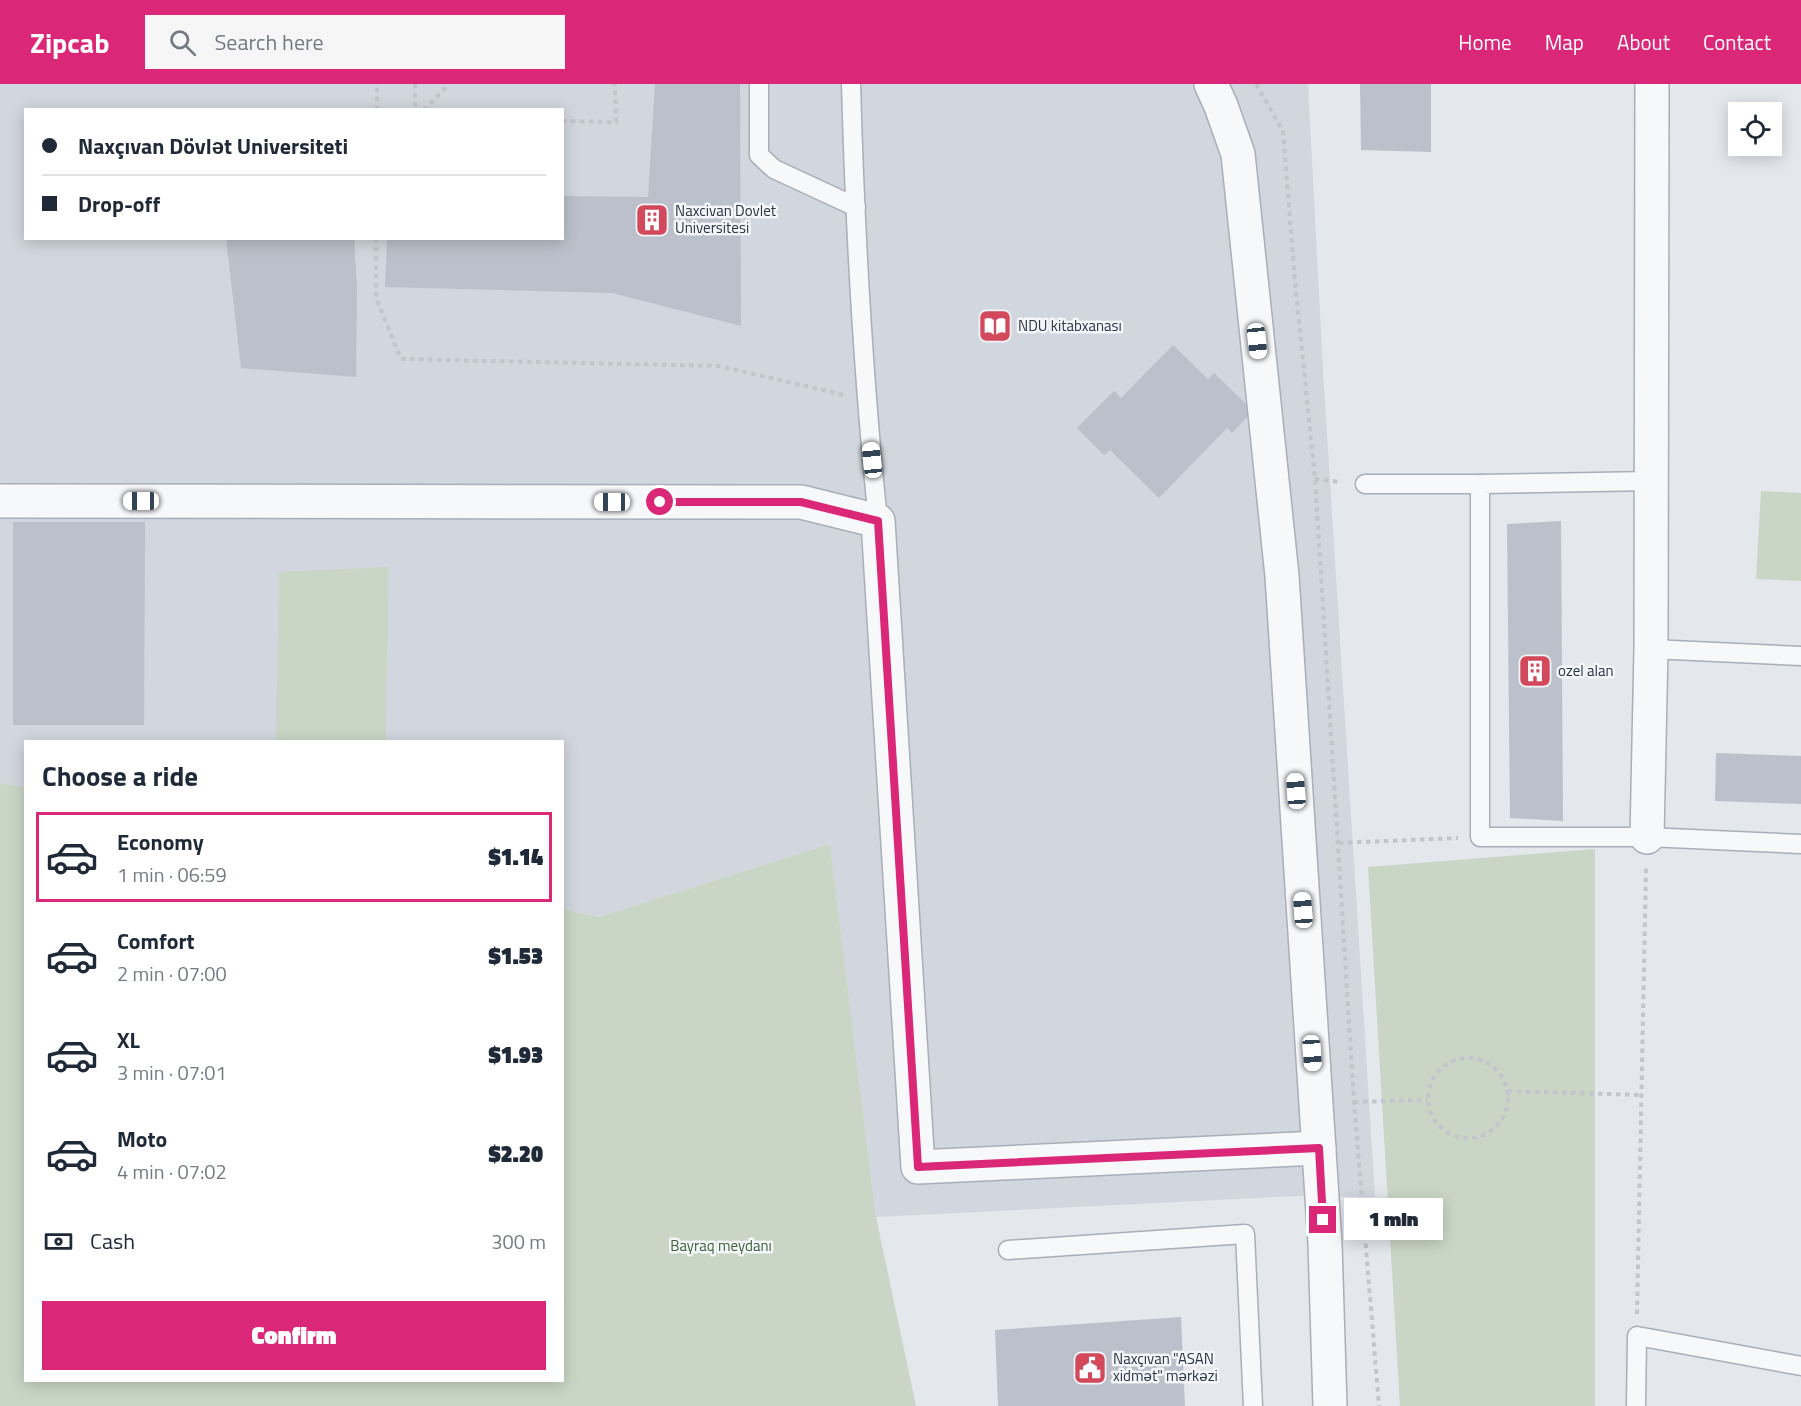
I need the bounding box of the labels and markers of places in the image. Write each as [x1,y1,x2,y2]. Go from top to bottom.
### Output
place label: Naxcivan Dovlet Universitesi [675,199,777,239]
building icon: Naxcivan Dovlet Universitesi [634,202,670,238]
library icon: NDU kitabxanası [977,308,1013,344]
place label: NDU kitabxanası [1018,314,1122,337]
building icon: ozel alan [1517,653,1553,689]
place label: ozel alan [1558,659,1614,682]
place label: Naxçıvan "ASAN xidmət" mərkəzi [1113,1347,1218,1387]
public building icon: Naxçıvan "ASAN xidmət" mərkəzi [1072,1350,1108,1386]

